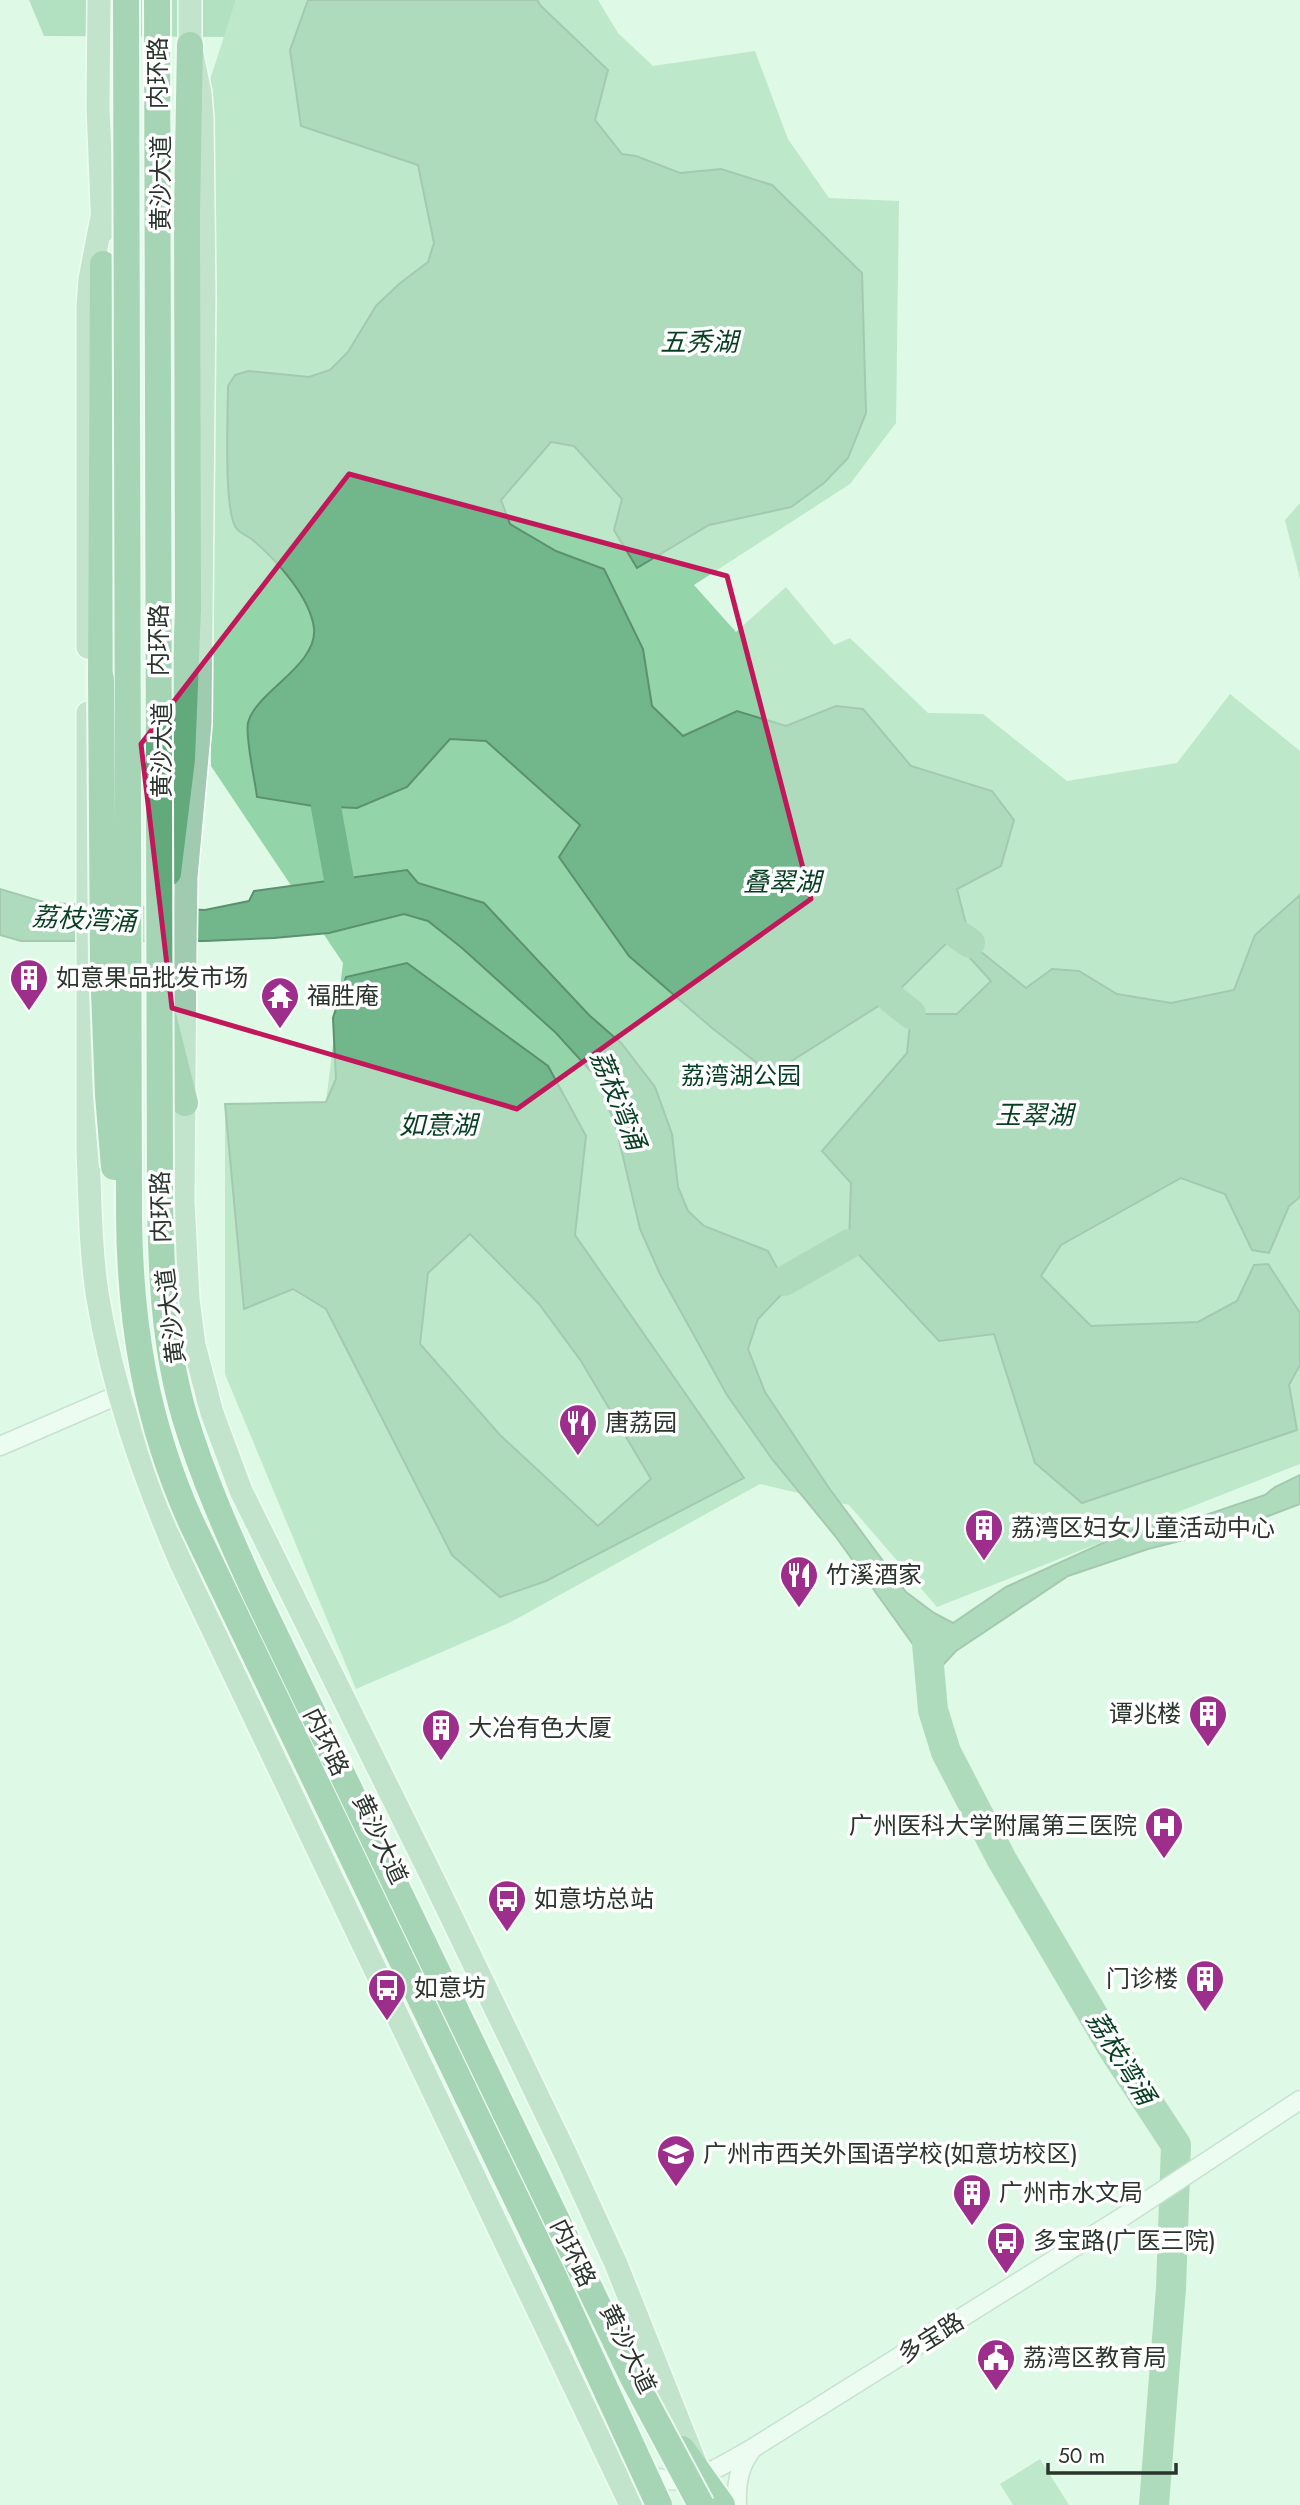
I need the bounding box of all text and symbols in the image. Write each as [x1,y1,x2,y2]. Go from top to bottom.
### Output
street label: 内环路 [140,37,175,109]
street label: 黄沙大道 [143,135,178,231]
water label: 五秀湖 [660,323,742,361]
street label: 内环路 [141,604,176,676]
street label: 黄沙大道 [144,702,179,798]
water label: 叠翠湖 [743,863,825,901]
water label: 荔枝湾涌 [31,897,140,941]
building icon: 如意果品批发市场 [8,957,50,1012]
place label: 如意果品批发市场 [56,960,248,995]
temple icon: 福胜庵 [259,975,301,1030]
place label: 福胜庵 [307,978,379,1013]
water label: 荔枝湾涌 [581,1045,656,1158]
park label: 荔湾湖公园 [681,1058,801,1093]
water label: 玉翠湖 [995,1096,1077,1134]
water label: 如意湖 [399,1106,481,1144]
street label: 内环路 [142,1171,179,1243]
street label: 黄沙大道 [147,1266,194,1366]
restaurant icon: 唐荔园 [557,1402,599,1457]
place label: 唐荔园 [605,1405,677,1440]
building icon: 荔湾区妇女儿童活动中心 [963,1507,1005,1562]
place label: 荔湾区妇女儿童活动中心 [1011,1510,1275,1545]
restaurant icon: 竹溪酒家 [778,1554,820,1609]
place label: 竹溪酒家 [826,1557,922,1592]
building icon: 谭兆楼 [1187,1693,1229,1748]
place label: 谭兆楼 [1109,1696,1181,1731]
street label: 内环路 [295,1702,358,1782]
building icon: 大冶有色大厦 [420,1707,462,1762]
place label: 大冶有色大厦 [468,1710,612,1745]
street label: 黄沙大道 [344,1788,417,1890]
hospital icon: 广州医科大学附属第三医院 [1143,1805,1185,1860]
place label: 广州医科大学附属第三医院 [849,1808,1137,1843]
bus stop icon: 如意坊总站 [486,1878,528,1933]
place label: 如意坊总站 [534,1881,654,1916]
building icon: 门诊楼 [1184,1958,1226,2013]
place label: 门诊楼 [1106,1961,1178,1996]
bus stop icon: 如意坊 [366,1967,408,2022]
place label: 如意坊 [414,1970,486,2005]
water label: 荔枝湾涌 [1077,2004,1166,2115]
school or university icon: 广州市西关外国语学校(如意坊校区) [655,2133,697,2188]
place label: 广州市西关外国语学校(如意坊校区) [703,2136,1078,2171]
building icon: 广州市水文局 [951,2172,993,2227]
place label: 广州市水文局 [999,2175,1143,2210]
street label: 内环路 [542,2213,605,2293]
bus stop icon: 多宝路(广医三院) [985,2220,1027,2275]
place label: 多宝路(广医三院) [1033,2223,1216,2258]
street label: 黄沙大道 [592,2298,665,2400]
street label: 多宝路 [891,2304,971,2371]
public building icon: 荔湾区教育局 [975,2337,1017,2392]
place label: 荔湾区教育局 [1023,2340,1167,2375]
scale bar [1048,2432,1176,2476]
text: 50 m [1058,2441,1105,2471]

